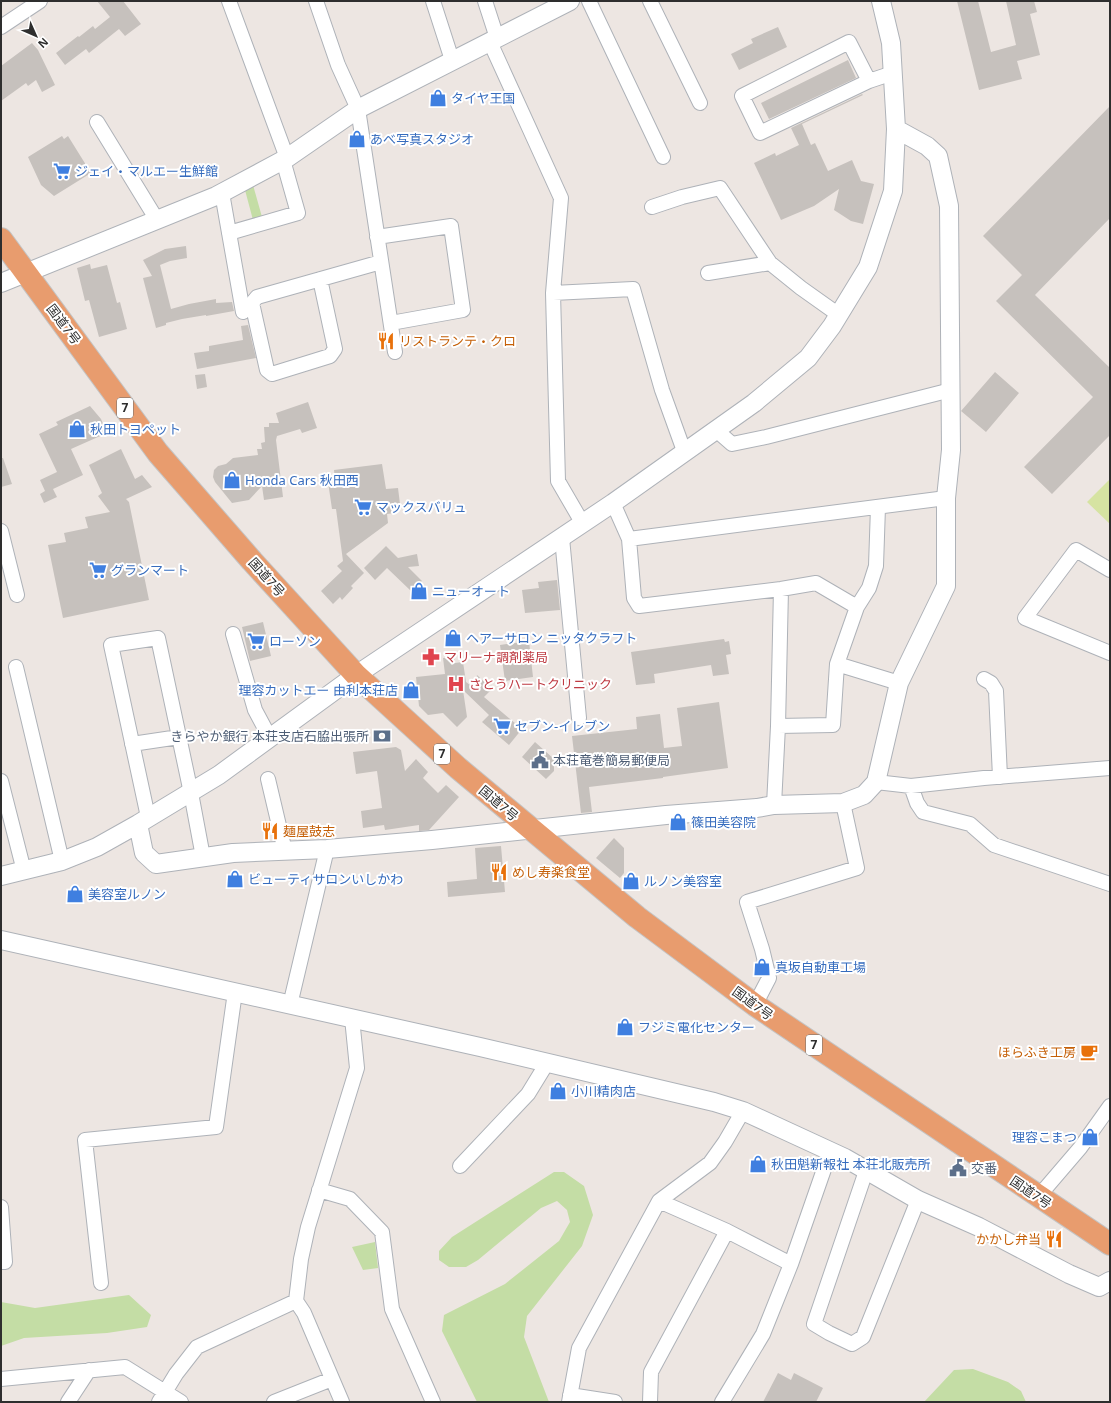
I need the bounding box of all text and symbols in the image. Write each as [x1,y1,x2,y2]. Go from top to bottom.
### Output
north arrow [16,16,56,56]
text: N [35,35,52,52]
shop icon: タイヤ王国 [428,88,448,108]
place label: タイヤ王国 [451,89,516,107]
shop icon: あべ写真スタジオ [347,129,367,149]
place label: あべ写真スタジオ [370,130,474,148]
supermarket icon: ジェイ・マルエー生鮮館 [52,161,72,181]
place label: ジェイ・マルエー生鮮館 [75,162,218,180]
street label: 国道7号 [43,300,85,348]
restaurant icon: リストランテ・クロ [376,331,396,351]
place label: リストランテ・クロ [399,332,516,350]
road number: 7 [117,398,133,418]
shop icon: 秋田トヨペット [67,419,87,439]
place label: 秋田トヨペット [90,420,181,438]
shop icon: Honda Cars 秋田西 [222,470,242,490]
place label: Honda Cars 秋田西 [245,471,359,489]
supermarket icon: マックスバリュ [353,497,373,517]
place label: マックスバリュ [376,498,467,516]
street label: 国道7号 [245,554,289,600]
supermarket icon: グランマート [88,560,108,580]
place label: グランマート [111,561,189,579]
shop icon: ニューオート [409,581,429,601]
place label: ニューオート [432,582,510,600]
shop icon: ヘアーサロン ニッタクラフト [443,628,463,648]
place label: ヘアーサロン ニッタクラフト [466,629,637,647]
supermarket icon: ローソン [246,631,266,651]
place label: ローソン [269,632,321,650]
pharmacy icon: マリーナ調剤薬局 [421,647,441,667]
place label: マリーナ調剤薬局 [444,648,548,666]
hospital icon: さとうハートクリニック [446,674,466,694]
place label: さとうハートクリニック [469,675,612,693]
shop icon: 理容カットエー 由利本荘店 [401,680,421,700]
place label: 理容カットエー 由利本荘店 [239,681,398,699]
supermarket icon: セブン-イレブン [492,716,512,736]
place label: セブン-イレブン [515,717,610,735]
bank icon: きらやか銀行 本荘支店石脇出張所 [372,726,392,746]
place label: きらやか銀行 本荘支店石脇出張所 [171,727,369,745]
road number: 7 [434,744,450,764]
public building icon: 本荘竜巻簡易郵便局 [530,750,550,770]
place label: 本荘竜巻簡易郵便局 [553,751,670,769]
street label: 国道7号 [475,781,523,825]
shop icon: 篠田美容院 [668,812,688,832]
place label: 篠田美容院 [691,813,756,831]
restaurant icon: 麺屋鼓志 [260,821,280,841]
place label: 麺屋鼓志 [283,822,335,840]
restaurant icon: めし寿楽食堂 [489,862,509,882]
place label: めし寿楽食堂 [512,863,590,881]
shop icon: ビューティサロンいしかわ [225,869,245,889]
place label: ビューティサロンいしかわ [248,870,403,888]
shop icon: ルノン美容室 [621,871,641,891]
place label: ルノン美容室 [644,872,722,890]
shop icon: 美容室ルノン [65,884,85,904]
place label: 美容室ルノン [88,885,166,903]
shop icon: 真坂自動車工場 [752,957,772,977]
place label: 真坂自動車工場 [775,958,866,976]
street label: 国道7号 [729,982,777,1024]
shop icon: フジミ電化センター [615,1017,635,1037]
place label: フジミ電化センター [638,1018,755,1036]
road number: 7 [806,1035,822,1055]
cafe icon: ほらふき工房 [1079,1042,1099,1062]
place label: ほらふき工房 [998,1043,1076,1061]
shop icon: 小川精肉店 [548,1081,568,1101]
place label: 小川精肉店 [571,1082,636,1100]
shop icon: 理容こまつ [1080,1127,1100,1147]
place label: 理容こまつ [1012,1128,1077,1146]
shop icon: 秋田魁新報社 本荘北販売所 [748,1154,768,1174]
place label: 秋田魁新報社 本荘北販売所 [771,1155,930,1173]
public building icon: 交番 [948,1158,968,1178]
place label: 交番 [971,1159,997,1177]
street label: 国道7号 [1007,1172,1055,1212]
restaurant icon: かかし弁当 [1044,1229,1064,1249]
place label: かかし弁当 [976,1230,1041,1248]

